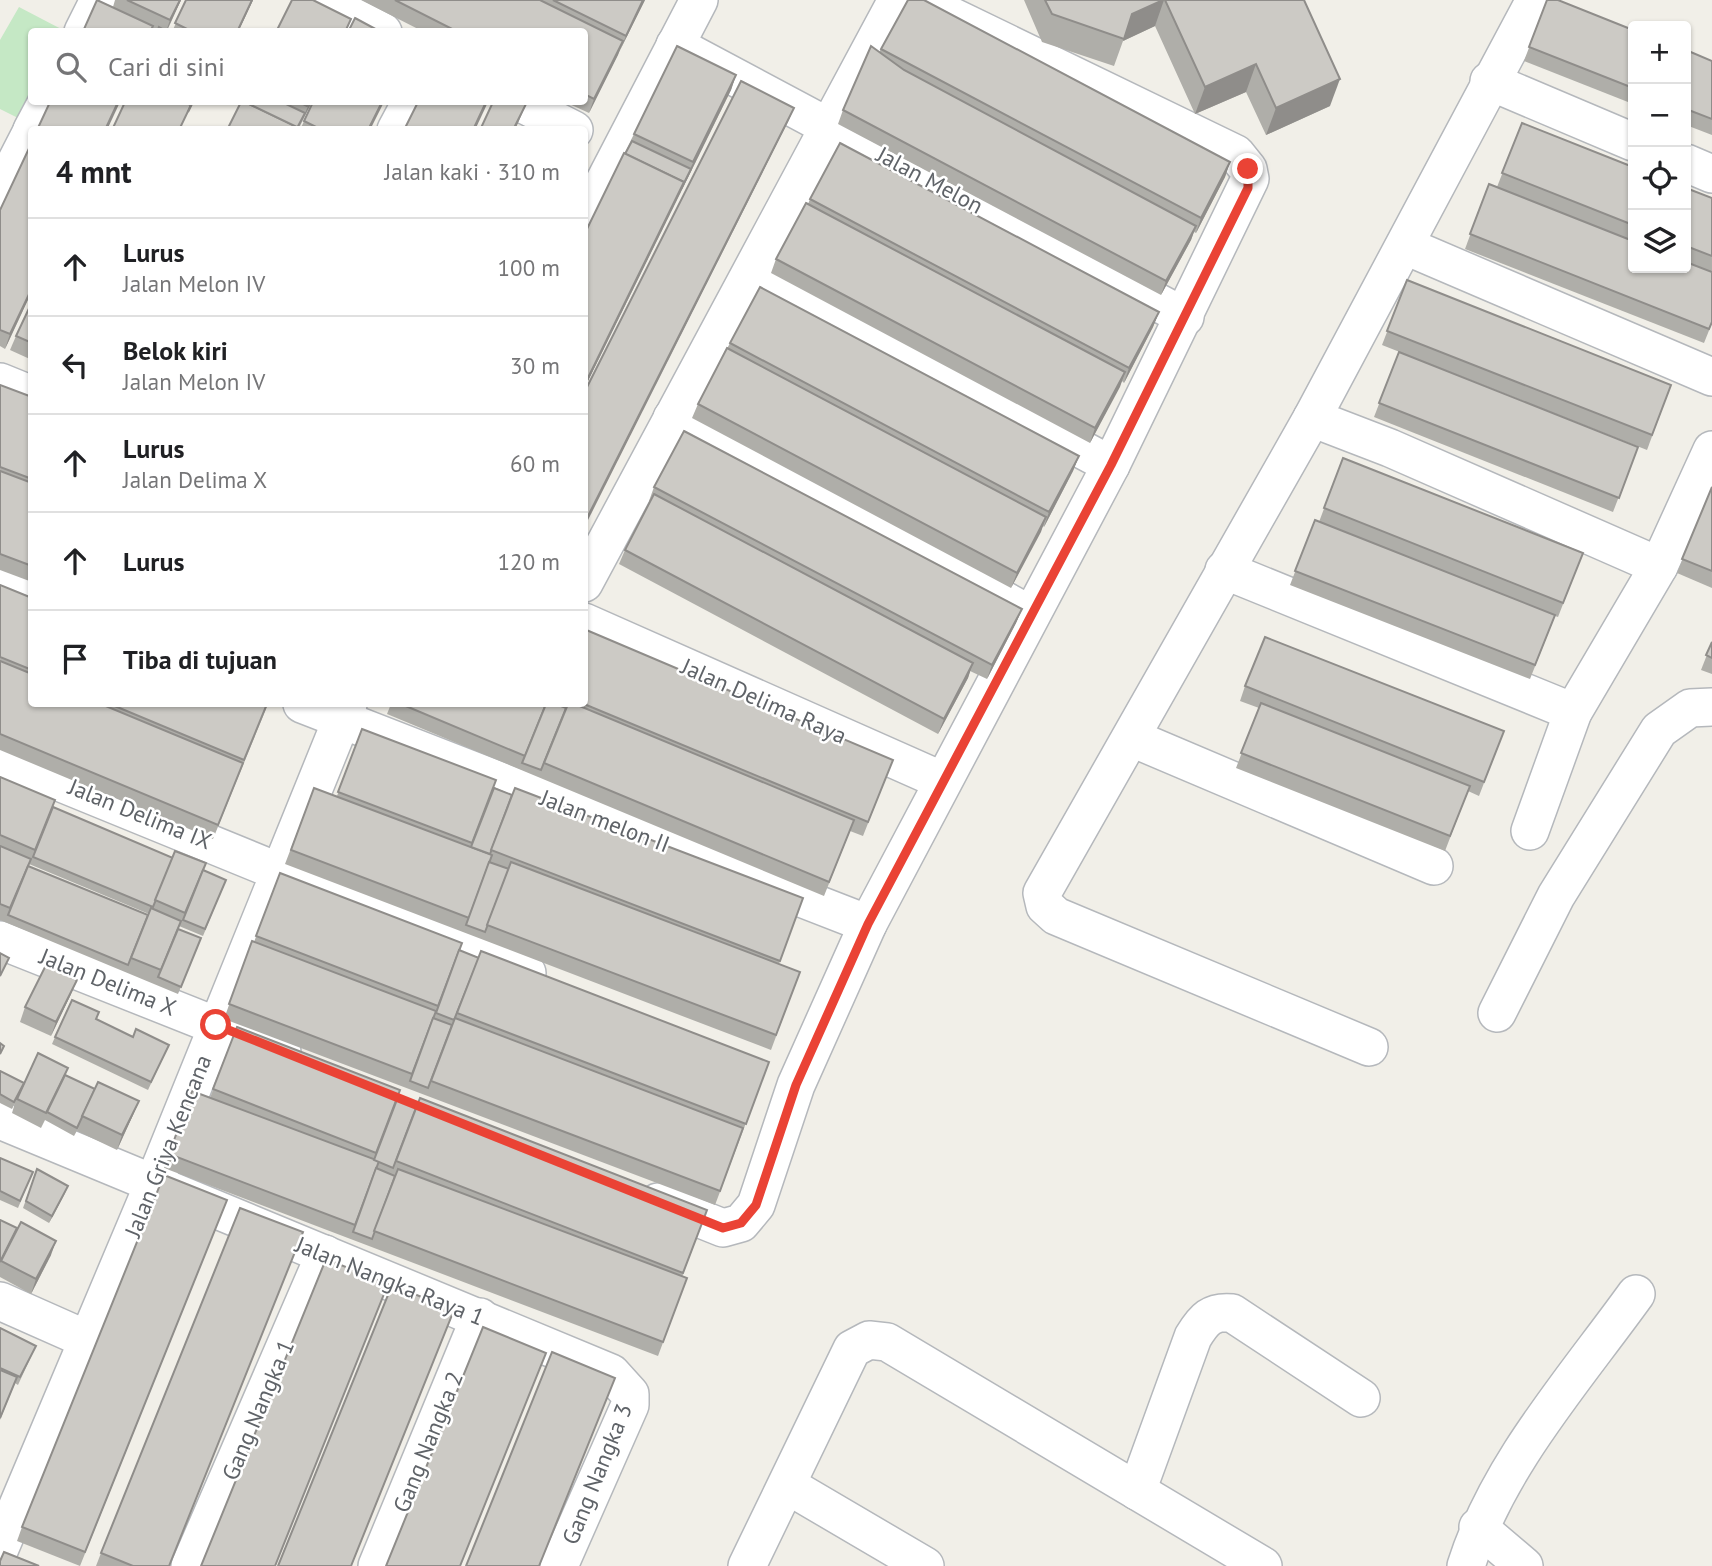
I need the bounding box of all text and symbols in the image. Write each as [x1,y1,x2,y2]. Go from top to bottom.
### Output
map controls [1628,21,1691,273]
button: + [1628,21,1691,84]
search box [28,28,588,105]
icon: search [52,48,90,86]
text: Cari di sini [108,50,225,83]
button: − [1628,84,1691,147]
street label: Jalan Melon [871,139,988,220]
button: locate [1628,147,1691,210]
text: 4 mnt [56,152,132,191]
route end [1232,153,1263,184]
text: Jalan kaki · 310 m [385,157,560,186]
button: layers [1628,210,1691,273]
text: Lurus [123,236,184,269]
icon: ahead [56,248,94,286]
text: 100 m [498,253,560,282]
text: Jalan Melon IV [123,269,265,298]
text: Belok kiri [123,334,228,367]
icon: left [56,346,94,384]
text: 30 m [510,351,560,380]
text: Jalan Melon IV [123,367,265,396]
text: Lurus [123,432,184,465]
icon: ahead [56,444,94,482]
text: 60 m [510,449,560,478]
text: Jalan Delima X [123,465,267,494]
icon: ahead [56,542,94,580]
text: Lurus [123,545,184,578]
text: 120 m [498,547,560,576]
icon: arrive [56,640,94,678]
text: Tiba di tujuan [123,643,277,676]
street label: Jalan Delima Raya [676,651,851,750]
street label: Jalan Delima IX [64,771,216,855]
street label: Jalan melon II [535,782,674,859]
street label: Jalan Delima X [35,941,181,1022]
route start [200,1009,231,1040]
street label: Jalan Griya Kencana [117,1050,217,1242]
street label: Jalan Nangka Raya 1 [291,1229,489,1332]
street label: Gang Nangka 1 [215,1335,300,1484]
street label: Gang Nangka 2 [386,1367,469,1517]
street label: Gang Nangka 3 [555,1399,638,1549]

